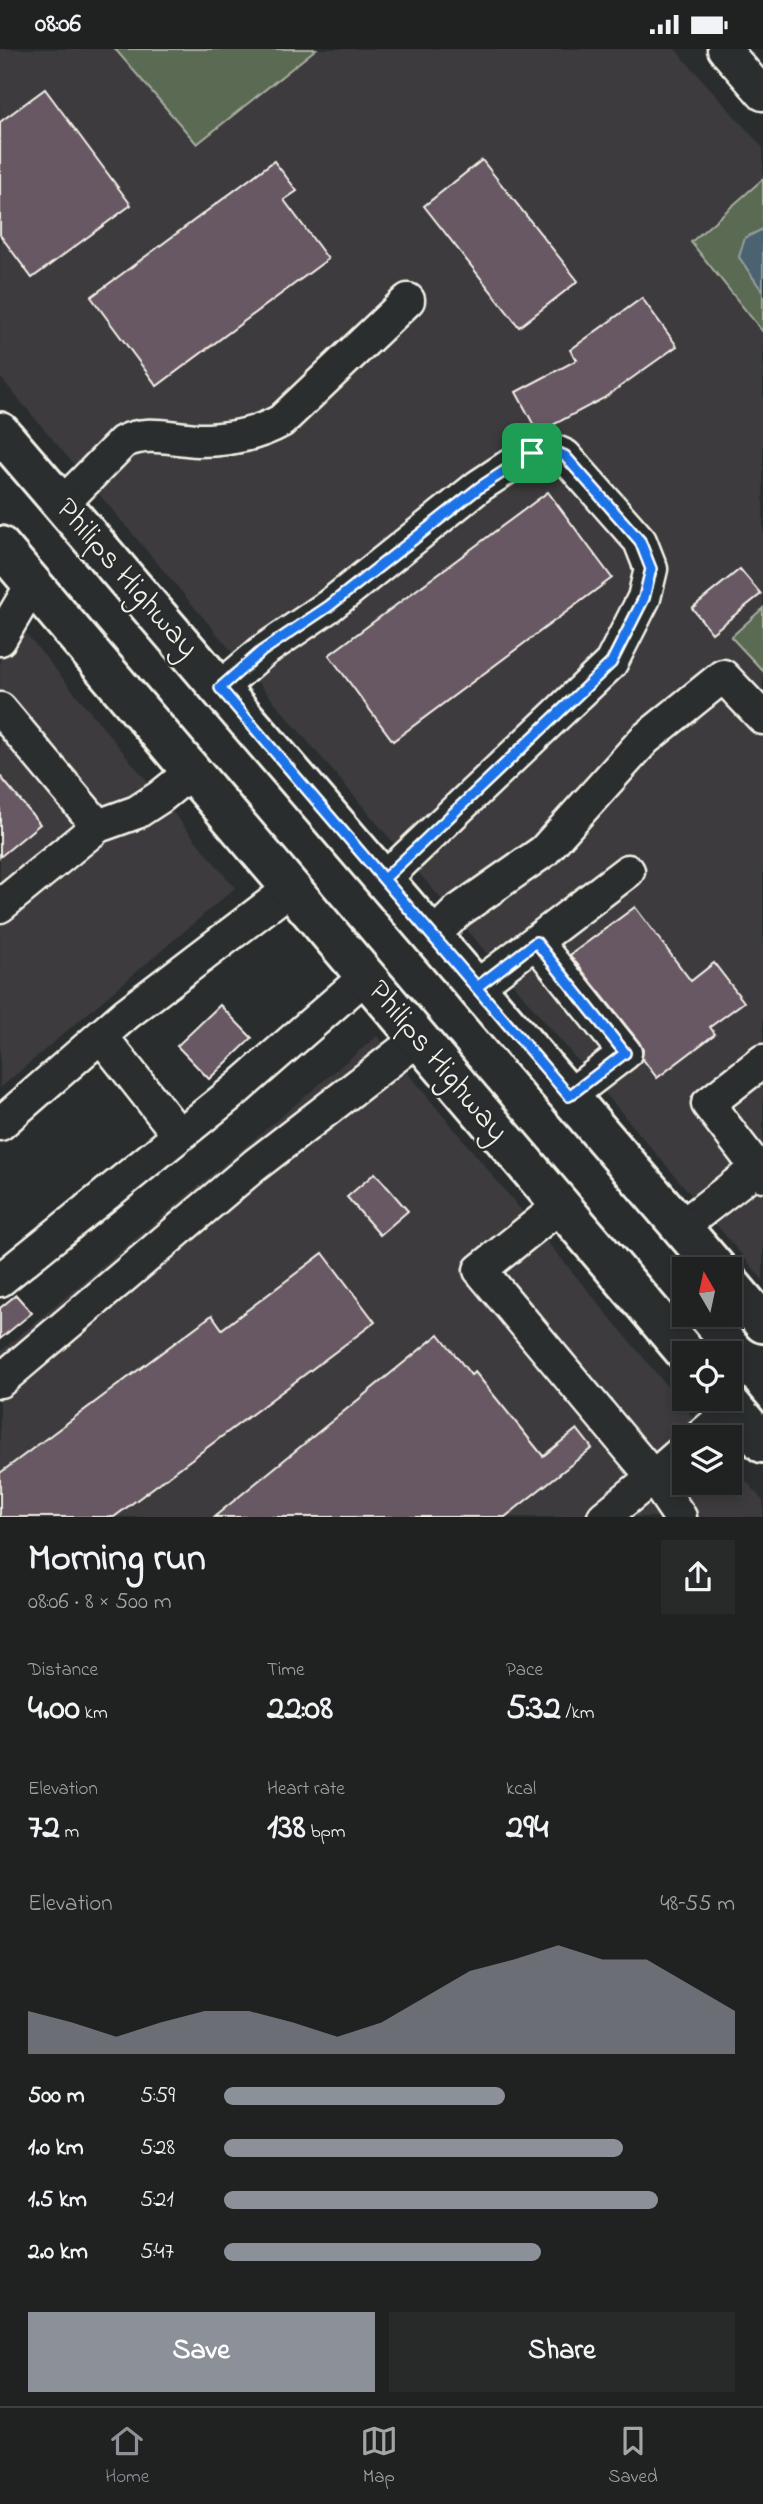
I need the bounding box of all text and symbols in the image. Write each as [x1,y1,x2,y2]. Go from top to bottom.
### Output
text: 08:06 [35,6,81,44]
pin [502,423,562,483]
icon: arrive [513,434,551,472]
street label: Philips Highway [43,488,209,670]
street label: Philips Highway [355,971,519,1153]
north arrow [672,1257,742,1327]
map controls [672,1257,742,1495]
button: locate [672,1341,742,1411]
button: layers [672,1425,742,1495]
text: Morning run [28,1532,206,1588]
button: share [661,1540,735,1614]
text: 08:06 · 8 × 500 m [28,1586,172,1619]
text: Distance [28,1657,98,1684]
text: Time [267,1657,305,1684]
text: Pace [506,1657,543,1684]
text: 4.00 [28,1684,80,1735]
text: 22:08 [267,1684,333,1735]
text: 5:32 [506,1684,561,1735]
text: km [80,1700,108,1727]
text: /km [561,1700,595,1727]
text: Elevation [28,1776,98,1803]
text: Heart rate [267,1776,345,1803]
text: kcal [506,1776,536,1803]
text: 72 [28,1803,60,1854]
text: 138 [267,1803,306,1854]
text: 294 [506,1803,548,1854]
text: m [60,1819,79,1846]
text: bpm [306,1819,346,1846]
text: Elevation [28,1888,113,1921]
text: 48–55 m [660,1888,735,1921]
text: 500 m [28,2080,85,2113]
text: 5:59 [140,2080,175,2113]
text: 1.0 km [28,2132,84,2165]
text: 5:28 [140,2132,175,2165]
text: 1.5 km [28,2184,87,2217]
text: 5:21 [140,2184,174,2217]
text: 2.0 km [28,2236,88,2269]
text: 5:47 [140,2236,174,2269]
button: Save [28,2312,375,2392]
button: Share [389,2312,735,2392]
tab: Home [105,2422,149,2491]
tab: Map [360,2422,398,2491]
tab: Saved [608,2422,658,2491]

